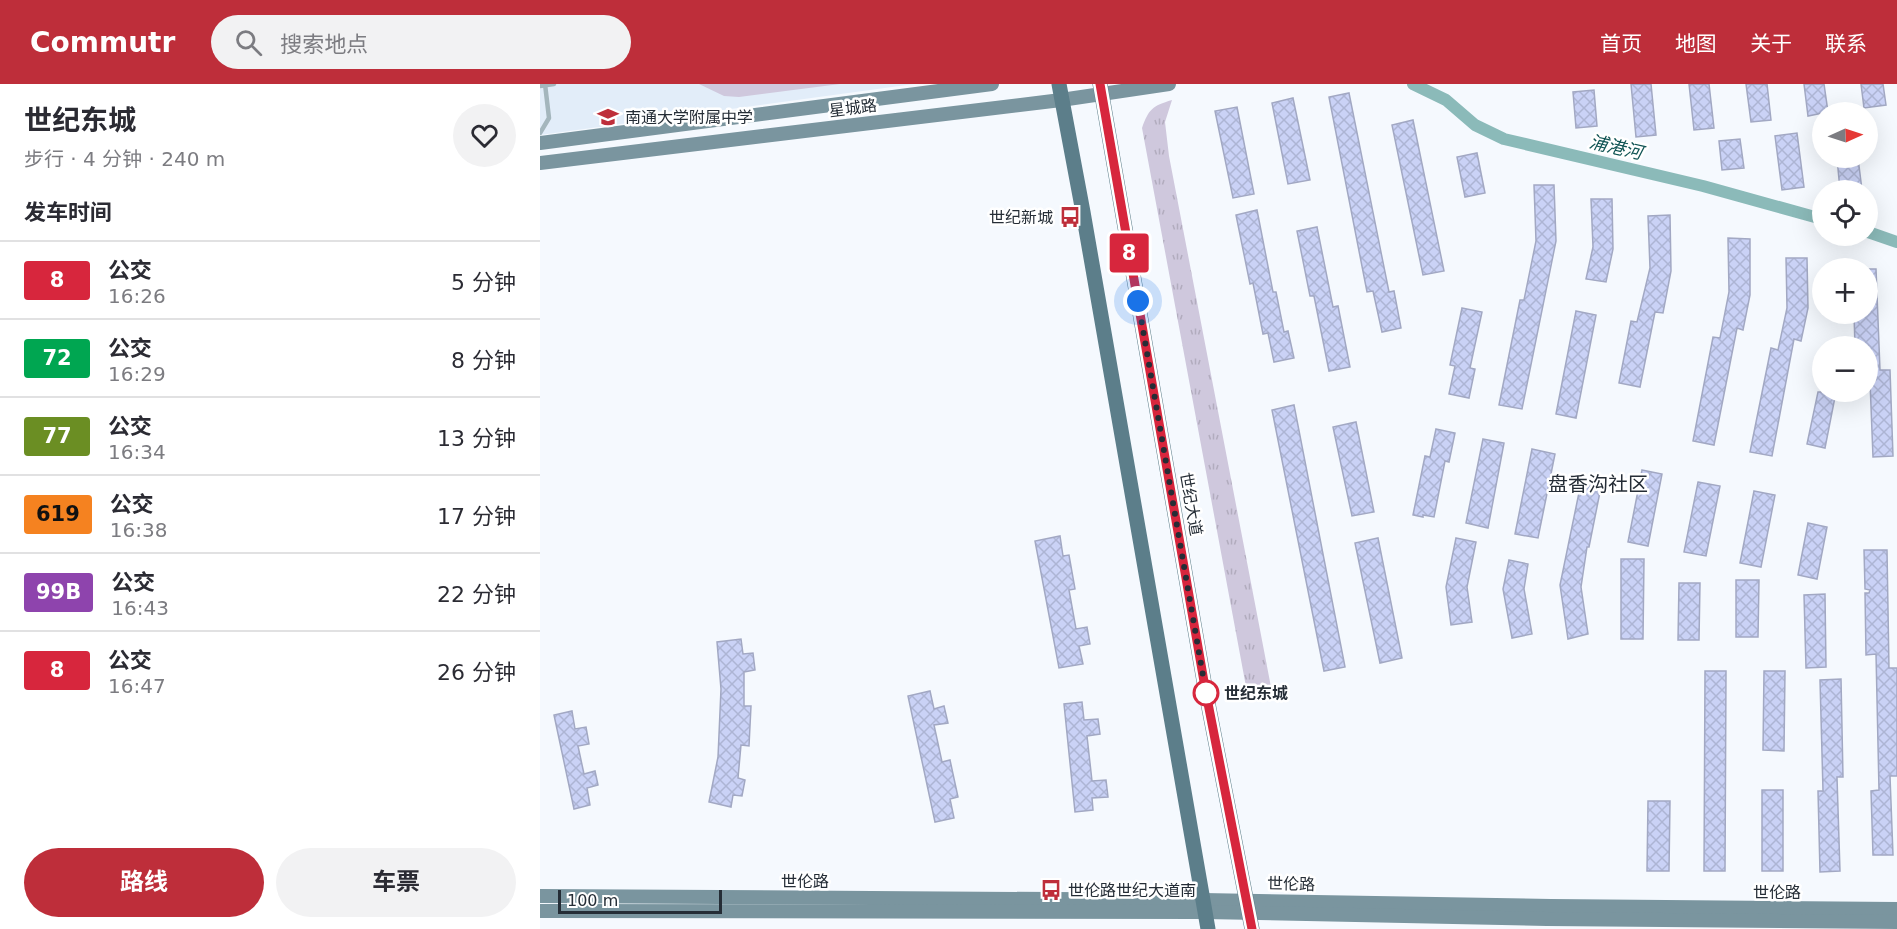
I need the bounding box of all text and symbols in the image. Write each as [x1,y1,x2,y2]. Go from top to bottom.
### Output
search box [211,15,631,69]
text: Commutr [30,26,175,59]
icon: search [232,26,265,59]
text: 搜索地点 [280,32,368,57]
text: 首页 [1600,32,1642,56]
text: 地图 [1675,32,1717,56]
text: 关于 [1750,32,1792,56]
text: 联系 [1825,32,1867,56]
street label: 星城路 [828,96,878,120]
north arrow [1812,102,1878,168]
map controls [1812,102,1878,402]
text: 世纪东城 [24,104,136,137]
button: heart [453,104,516,167]
school or university icon: 南通大学附属中学 [596,105,620,129]
place label: 南通大学附属中学 [625,108,753,127]
water label: 浦港河 [1587,131,1648,164]
text: 步行 · 4 分钟 · 240 m [24,147,225,171]
button: locate [1812,180,1878,246]
text: 发车时间 [24,200,112,225]
bus stop icon: 世纪新城 [1058,205,1082,229]
place label: 世纪新城 [989,208,1053,227]
line badge: 8 [1110,234,1148,272]
text: 8 [1122,241,1136,265]
text: 公交 [108,258,152,283]
button: + [1812,258,1878,324]
text: 8 [50,268,64,292]
text: 5 分钟 [451,270,516,295]
text: 16:26 [108,284,166,308]
your location [1123,286,1153,316]
text: 公交 [108,336,152,361]
button: − [1812,336,1878,402]
text: 72 [42,346,72,370]
text: 8 分钟 [451,348,516,373]
text: 16:29 [108,362,166,386]
text: 公交 [108,414,152,439]
text: 77 [42,424,72,448]
text: 13 分钟 [437,426,516,451]
text: 16:34 [108,440,166,464]
street label: 世纪大道 [1176,471,1206,537]
district label: 盘香沟社区 [1548,472,1648,496]
text: 公交 [110,492,154,517]
text: 619 [36,502,80,526]
text: 17 分钟 [437,504,516,529]
text: 16:38 [110,518,167,542]
text: 公交 [111,570,155,595]
text: 99B [36,580,81,604]
text: 22 分钟 [437,582,516,607]
text: 16:43 [111,596,169,620]
text: 公交 [108,648,152,673]
text: 8 [50,658,64,682]
text: 26 分钟 [437,660,516,685]
text: 16:47 [108,674,166,698]
marker: 世纪东城 [1193,680,1219,706]
place label: 世纪东城 [1224,684,1288,703]
button: 路线 [24,848,264,917]
button: 车票 [276,848,516,917]
street label: 世伦路 [781,872,829,891]
street label: 世伦路 [1267,874,1315,894]
bus stop icon: 世伦路世纪大道南 [1039,878,1063,902]
place label: 世伦路世纪大道南 [1068,881,1196,900]
street label: 世伦路 [1753,883,1801,902]
scale bar [558,887,722,914]
text: 100 m [567,891,618,910]

